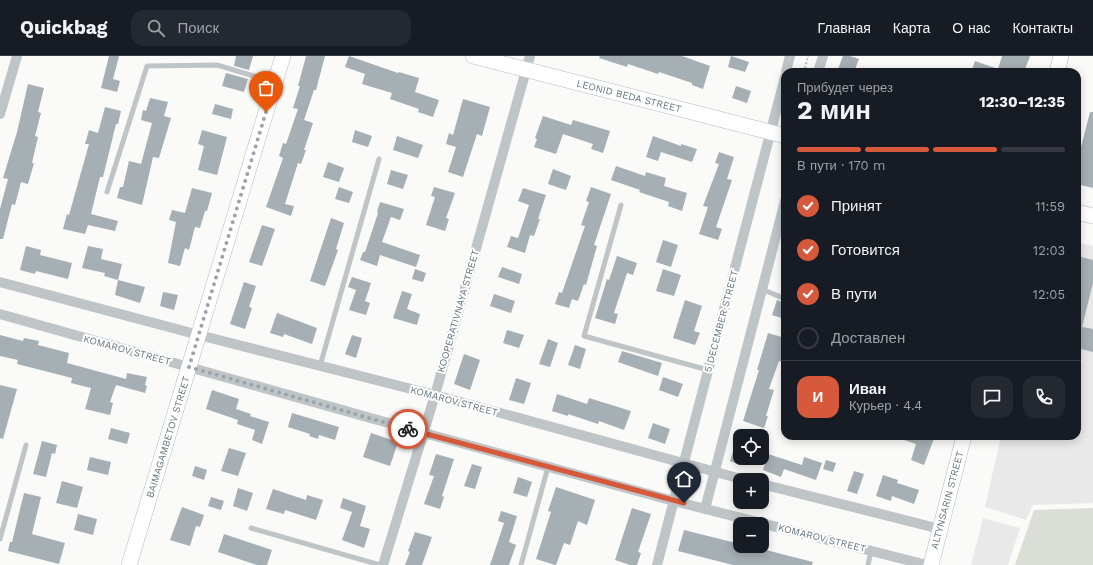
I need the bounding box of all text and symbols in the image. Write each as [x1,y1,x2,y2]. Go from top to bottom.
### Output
search box [131,10,411,46]
text: Quickbag [20,16,107,39]
icon: search [145,17,167,39]
text: Поиск [177,19,219,37]
text: Главная [818,20,871,36]
text: Карта [893,20,930,36]
text: О нас [952,20,991,36]
text: Контакты [1013,20,1073,36]
pin [249,71,283,112]
icon: bag [255,77,277,99]
street label: LEONID BEDA STREET [575,78,683,114]
text: Прибудет через [797,80,893,95]
text: 12:30–12:35 [979,93,1065,111]
text: 2 мин [797,95,871,125]
text: В пути · 170 m [797,158,885,173]
icon: check [797,195,819,217]
text: Принят [831,197,882,215]
text: 11:59 [1035,199,1065,214]
icon: check [797,239,819,261]
text: Готовится [831,241,900,259]
text: 12:03 [1033,243,1065,258]
street label: KOOPERATIVNAYA STREET [435,248,481,374]
street label: 5 DECEMBER STREET [702,269,740,373]
icon: check [797,283,819,305]
text: В пути [831,285,877,303]
text: 12:05 [1033,287,1065,302]
text: Доставлен [831,329,905,347]
street label: KOMAROV STREET [82,333,172,367]
street label: BAIMAGAMBETOV STREET [144,375,192,499]
button: chat [971,376,1013,418]
button: phone [1023,376,1065,418]
text: Иван [849,380,886,398]
street label: KOMAROV STREET [409,384,499,418]
text: И [813,388,823,406]
text: Курьер · 4.4 [849,398,922,413]
courier [388,409,428,449]
icon: bike [397,418,419,440]
map controls [733,429,769,553]
button: locate [733,429,769,465]
street label: ALTYNSARIN STREET [929,450,965,550]
pin [667,462,701,503]
icon: home [673,468,695,490]
button: + [733,473,769,509]
button: − [733,517,769,553]
street label: KOMAROV STREET [777,522,867,554]

